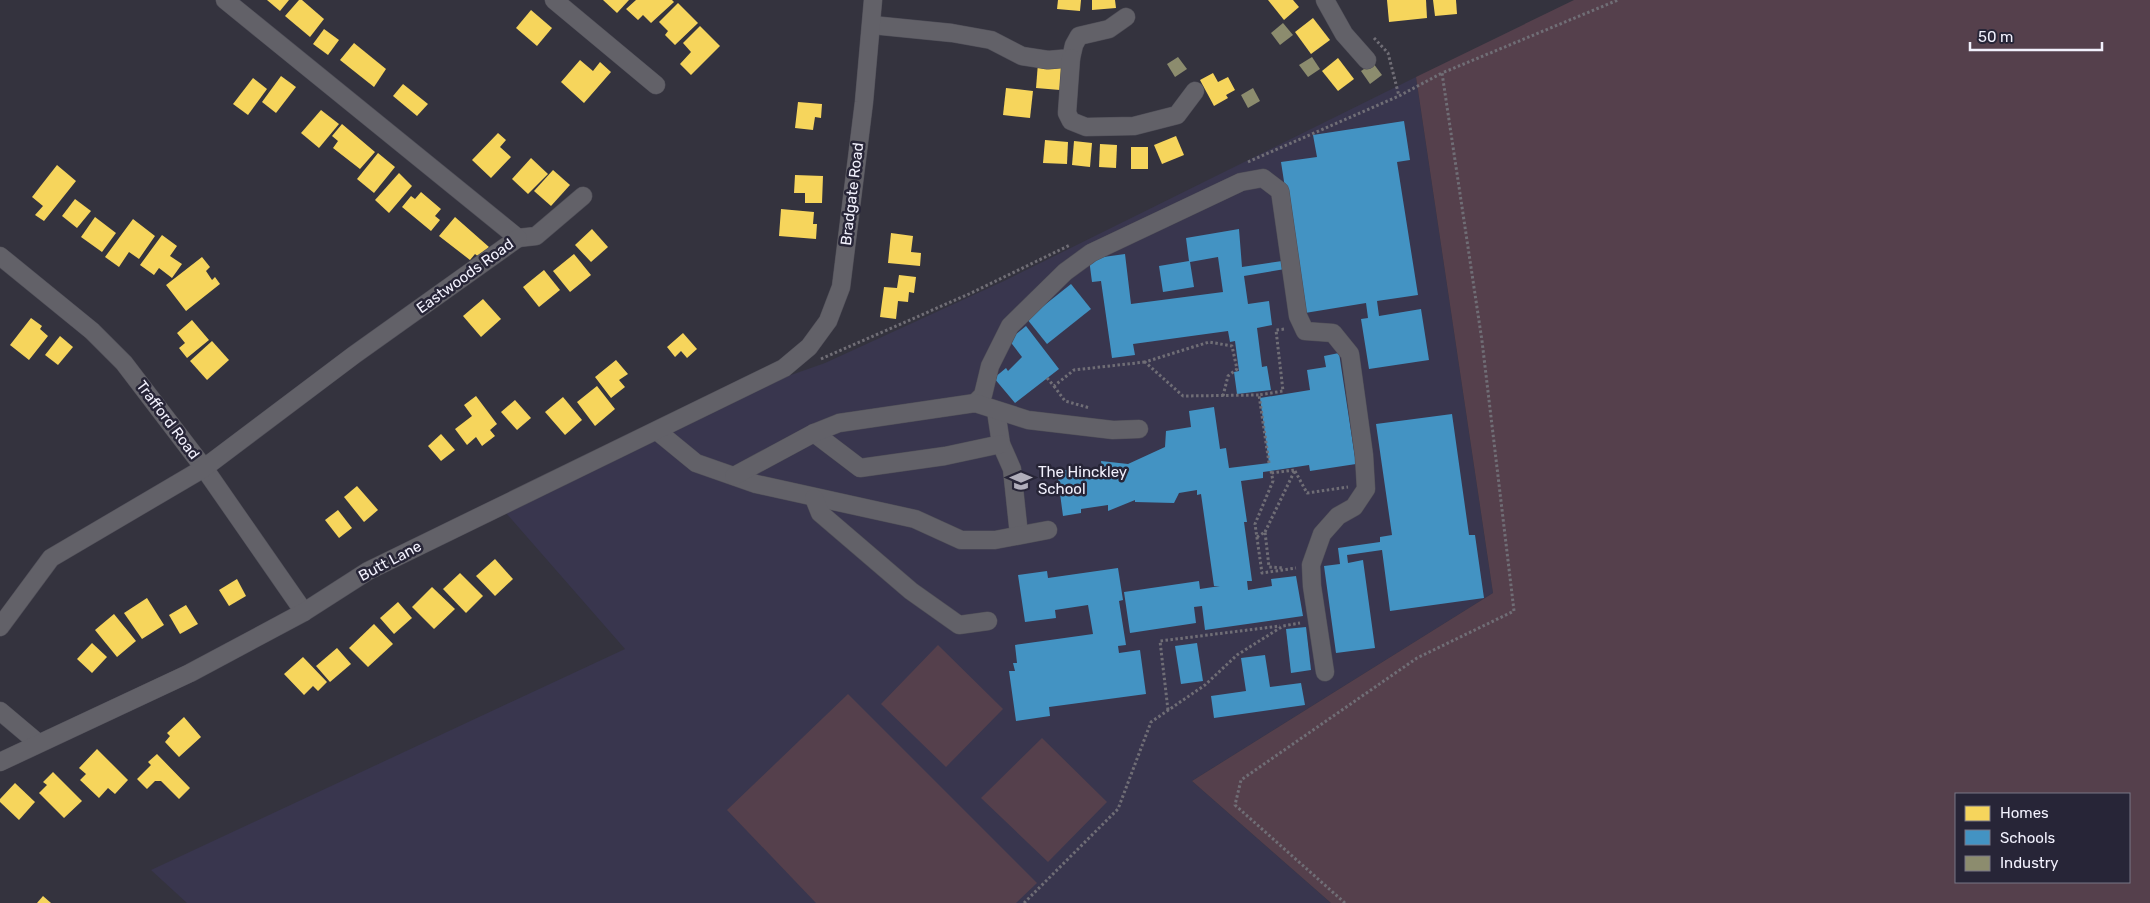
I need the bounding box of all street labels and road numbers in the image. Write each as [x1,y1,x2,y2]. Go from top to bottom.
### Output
street label: Bradgate Road [837,142,867,246]
street label: Eastwoods Road [413,235,517,317]
street label: Trafford Road [133,377,203,463]
street label: Butt Lane [355,537,425,585]

